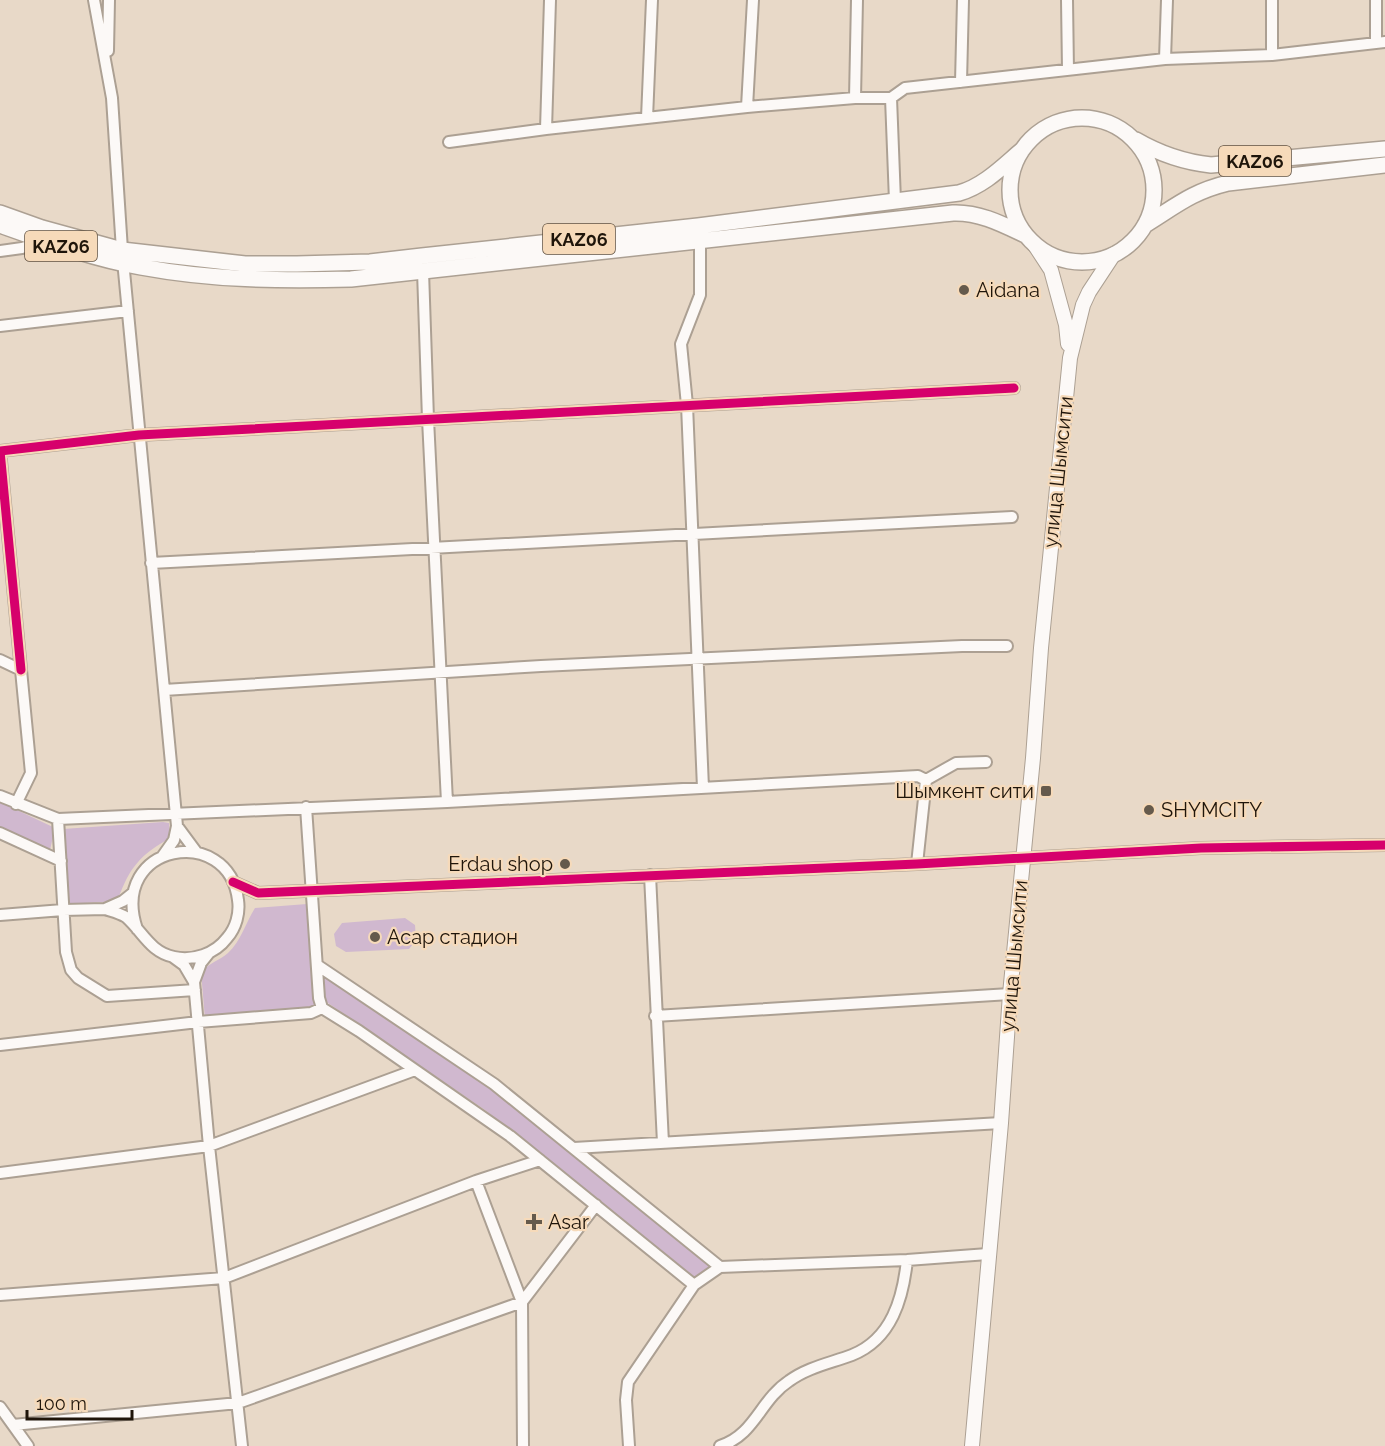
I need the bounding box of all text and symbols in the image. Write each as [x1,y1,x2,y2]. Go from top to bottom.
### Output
road number: KАZ06 [1219,146,1291,176]
road number: KАZ06 [543,224,615,254]
road number: KАZ06 [25,231,97,261]
place label: Aidana [976,278,1040,302]
marker: Aidana [957,283,971,297]
street label: улица Шымсити [1038,395,1078,549]
place label: Шымкент сити [895,779,1034,803]
marker: Шымкент сити [1039,784,1053,798]
place label: SHYMCITY [1161,798,1262,822]
marker: SHYMCITY [1142,803,1156,817]
place label: Erdau shop [448,852,553,876]
marker: Erdau shop [558,857,572,871]
street label: улица Шымсити [995,879,1033,1033]
place label: Асар стадион [387,925,518,949]
marker: Асар стадион [368,930,382,944]
place label: Asar [548,1210,589,1234]
marker: Asar [525,1213,543,1231]
scale bar [27,1383,132,1421]
text: 100 m [36,1393,87,1414]

